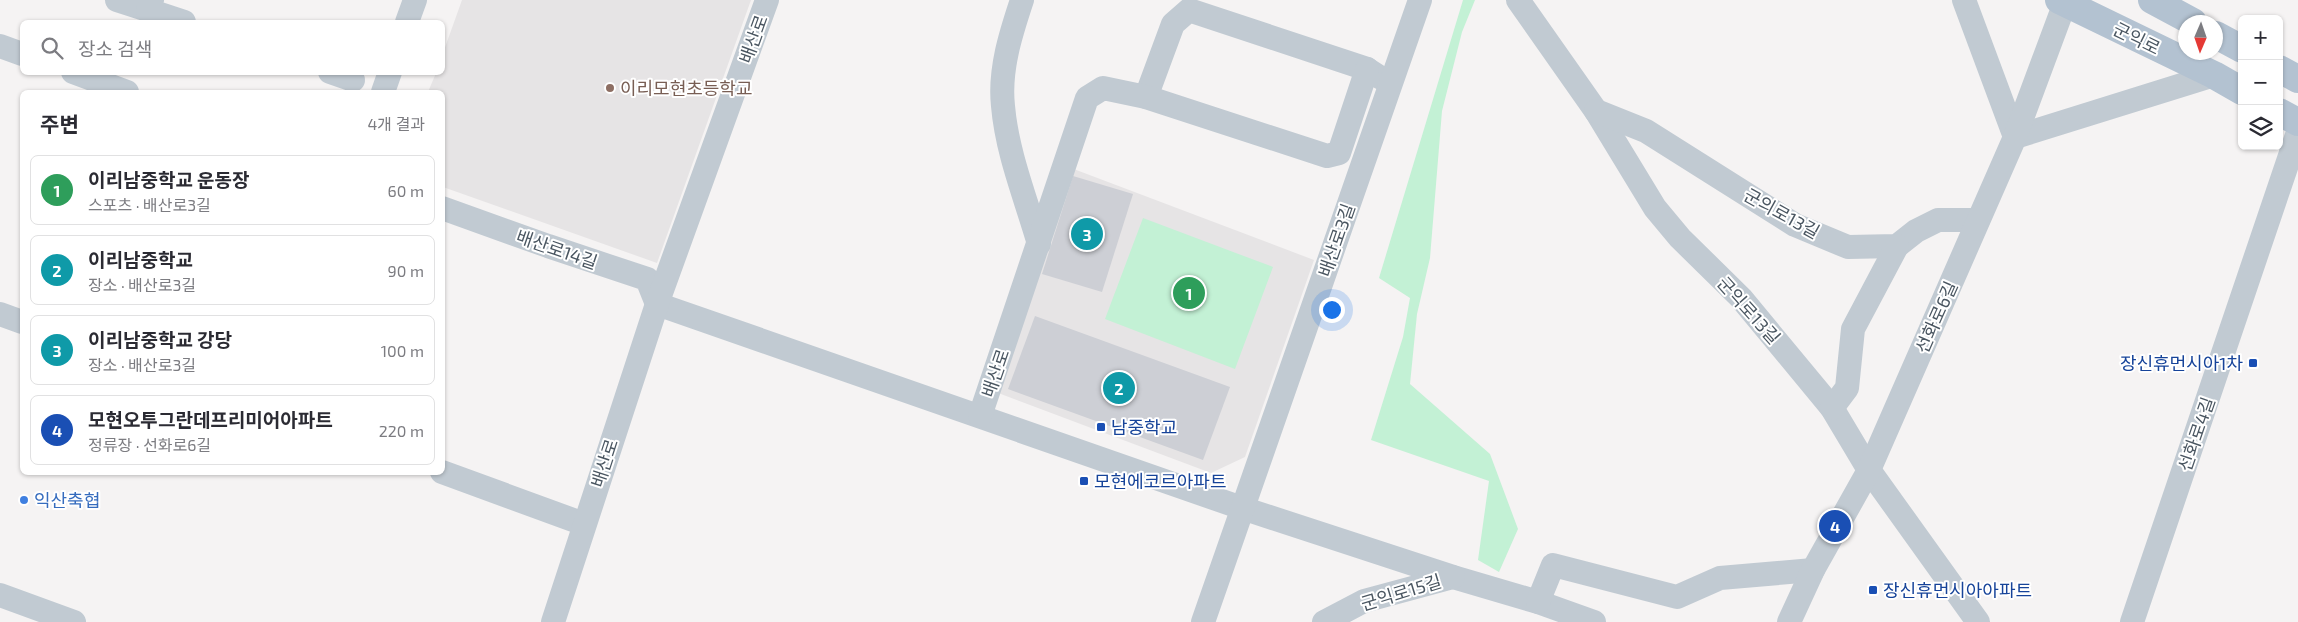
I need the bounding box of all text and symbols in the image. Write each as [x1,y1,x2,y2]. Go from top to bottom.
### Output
street label: 배산로 [734,12,772,66]
north arrow [2178,15,2223,60]
map controls [2238,15,2283,150]
button: + [2238,15,2283,60]
street label: 군익로 [2110,17,2164,59]
search box [20,20,445,75]
icon: search [38,34,66,62]
text: 장소 검색 [78,37,152,60]
button: − [2238,60,2283,105]
place label: 이리모현초등학교 [620,77,752,99]
marker: 이리모현초등학교 [604,82,616,94]
button: layers [2238,105,2283,150]
text: 주변 [40,111,79,136]
text: 4개 결과 [367,114,425,133]
text: 이리남중학교 운동장 [88,168,249,191]
text: 1 [54,181,60,200]
text: 60 m [388,181,424,200]
street label: 군의로13길 [1740,183,1824,243]
text: 스포츠 · 배산로3길 [88,195,211,214]
street label: 배산로3길 [1313,200,1359,280]
pin: 3 [1071,215,1103,253]
street label: 배산로14길 [513,225,601,273]
text: 이리남중학교 [88,248,193,271]
text: 2 [52,261,62,280]
text: 90 m [388,261,424,280]
street label: 군익로13길 [1713,272,1785,348]
pin: 1 [1173,274,1205,312]
text: 장소 · 배산로3길 [88,275,196,294]
street label: 선화로6길 [1910,278,1962,356]
your location [1319,297,1345,323]
text: 이리남중학교 강당 [88,328,232,351]
text: 3 [52,341,62,360]
text: 100 m [381,341,424,360]
street label: 배산로 [977,346,1013,400]
place label: 장신휴먼시아1차 [2120,352,2243,374]
text: 장소 · 배산로3길 [88,355,196,374]
marker: 장신휴먼시아1차 [2247,357,2259,369]
pin: 2 [1103,369,1135,407]
street label: 선화로4길 [2173,394,2219,474]
text: 모현오투그란데프리미어아파트 [88,408,333,431]
place label: 남중학교 [1111,416,1177,438]
text: 4 [52,421,62,440]
text: 220 m [379,421,424,440]
marker: 남중학교 [1095,421,1107,433]
text: 정류장 · 선화로6길 [88,435,211,454]
street label: 배산로 [586,436,622,490]
place label: 모현에코르아파트 [1094,470,1226,492]
marker: 모현에코르아파트 [1078,475,1090,487]
place label: 익산축협 [34,489,100,511]
marker: 익산축협 [18,494,30,506]
pin: 4 [1819,507,1851,545]
street label: 군익로15길 [1358,569,1444,615]
place label: 장신휴먼시아아파트 [1883,579,2032,601]
marker: 장신휴먼시아아파트 [1867,584,1879,596]

